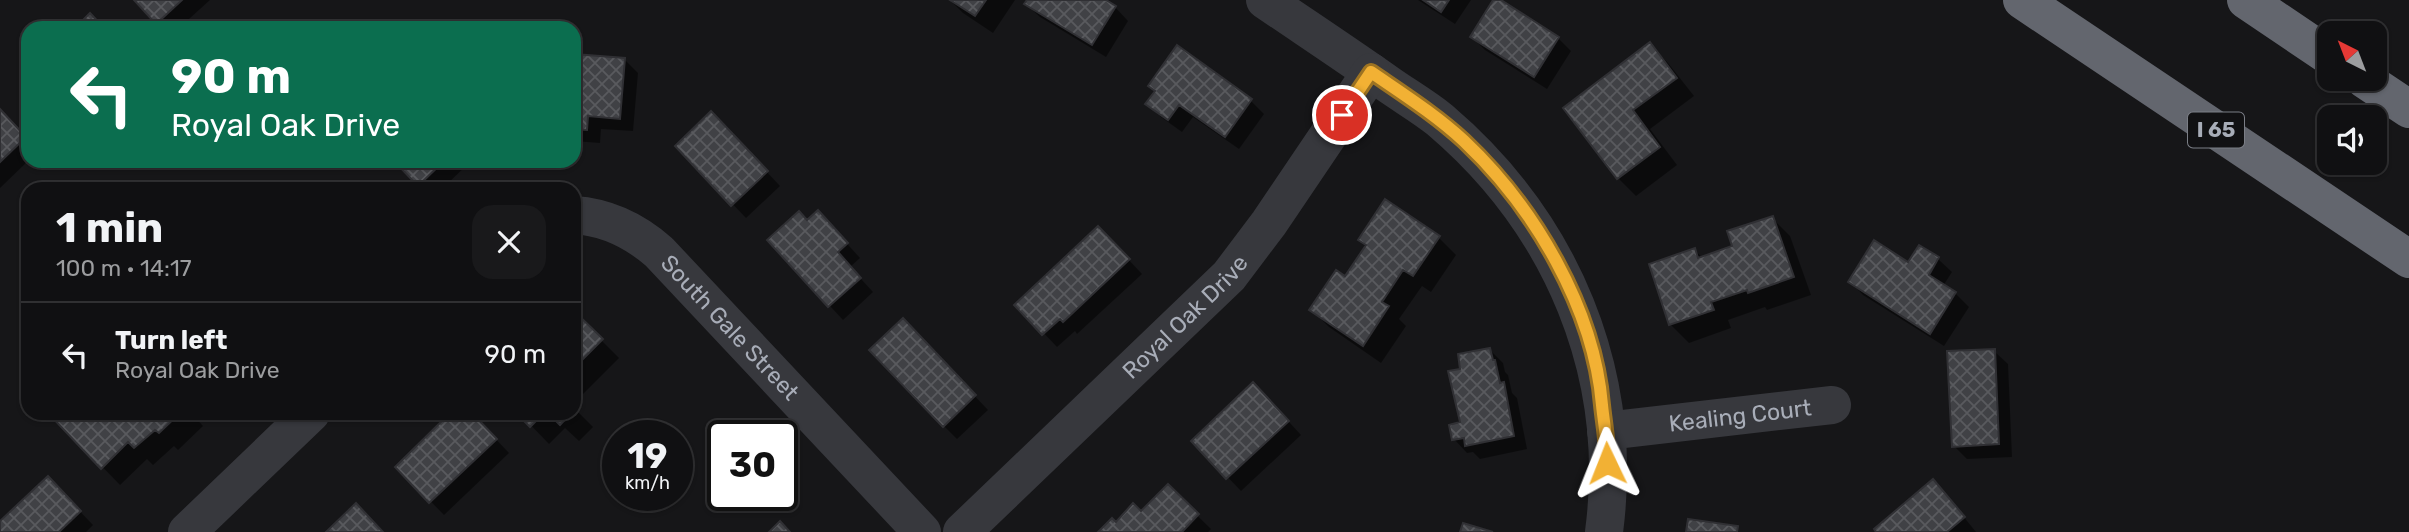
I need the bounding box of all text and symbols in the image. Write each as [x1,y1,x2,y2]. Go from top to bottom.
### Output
north arrow [2317,21,2387,91]
map controls [2317,21,2387,175]
text: 90 m [171,47,291,105]
icon: left [56,49,147,140]
pin [1312,85,1372,145]
icon: arrive [1323,96,1361,134]
button: sound [2317,105,2387,175]
text: Royal Oak Drive [171,106,400,144]
road number: I 65 [2188,113,2244,148]
text: 1 min [56,203,163,253]
button: close [472,205,546,279]
street label: South Gale Street [655,249,805,406]
street label: Royal Oak Drive [1117,250,1254,385]
text: 100 m · 14:17 [56,254,192,282]
text: Turn left [115,325,227,356]
icon: left [56,336,94,374]
text: 90 m [485,339,546,370]
text: Royal Oak Drive [115,356,280,384]
street label: Kealing Court [1667,393,1813,438]
speed limit sign: 30 [707,420,798,511]
position arrow [1570,426,1644,500]
text: 19 [628,435,667,477]
text: km/h [625,472,670,494]

